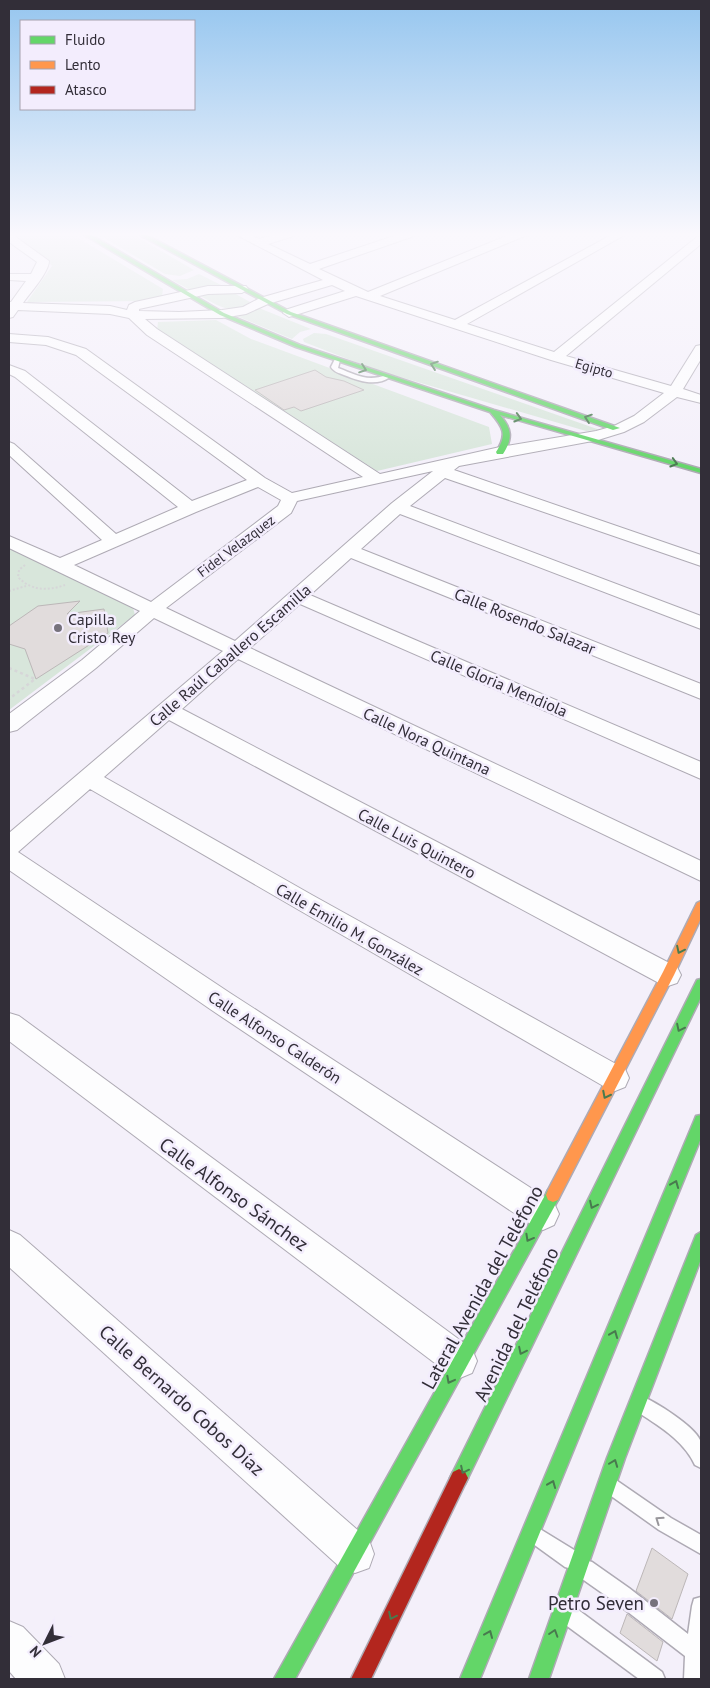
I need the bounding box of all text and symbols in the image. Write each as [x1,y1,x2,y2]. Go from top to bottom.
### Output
legend [20,20,195,110]
text: Fluido [65,30,105,49]
text: Lento [65,55,101,74]
text: Atasco [65,80,107,99]
street label: Egipto [573,354,615,382]
one-way arrow [430,361,439,371]
one-way arrow [358,363,367,373]
one-way arrow [513,412,522,423]
one-way arrow [584,414,592,424]
one-way arrow [669,457,678,467]
street label: Fidel Velazquez [194,511,278,581]
street label: Calle Raúl Caballero Escamilla [145,579,315,731]
street label: Calle Rosendo Salazar [451,584,599,659]
place label: Capilla Cristo Rey [68,609,136,647]
marker: Capilla Cristo Rey [52,622,64,634]
street label: Calle Gloria Mendiola [427,645,571,721]
street label: Calle Nora Quintana [360,703,494,779]
street label: Calle Luis Quintero [355,804,479,882]
street label: Calle Emilio M. González [273,879,427,979]
one-way arrow [676,945,686,954]
street label: Calle Alfonso Calderón [205,986,345,1088]
one-way arrow [676,1023,686,1032]
one-way arrow [602,1090,612,1099]
street label: Calle Alfonso Sánchez [155,1132,313,1256]
one-way arrow [669,1180,680,1189]
street label: Lateral Avenida del Teléfono [416,1181,548,1393]
one-way arrow [589,1200,599,1209]
one-way arrow [526,1233,536,1242]
street label: Avenida del Teléfono [469,1243,563,1405]
street label: Calle Bernardo Cobos Díaz [94,1319,270,1481]
one-way arrow [607,1330,618,1339]
one-way arrow [518,1346,528,1355]
one-way arrow [446,1375,456,1384]
one-way arrow [608,1459,618,1468]
one-way arrow [460,1465,470,1474]
one-way arrow [545,1480,556,1489]
one-way arrow [656,1517,665,1526]
place label: Petro Seven [548,1591,644,1615]
marker: Petro Seven [648,1597,660,1609]
one-way arrow [388,1611,398,1620]
north arrow [20,1618,70,1668]
one-way arrow [548,1629,558,1638]
one-way arrow [483,1630,494,1639]
text: N [26,1642,45,1661]

